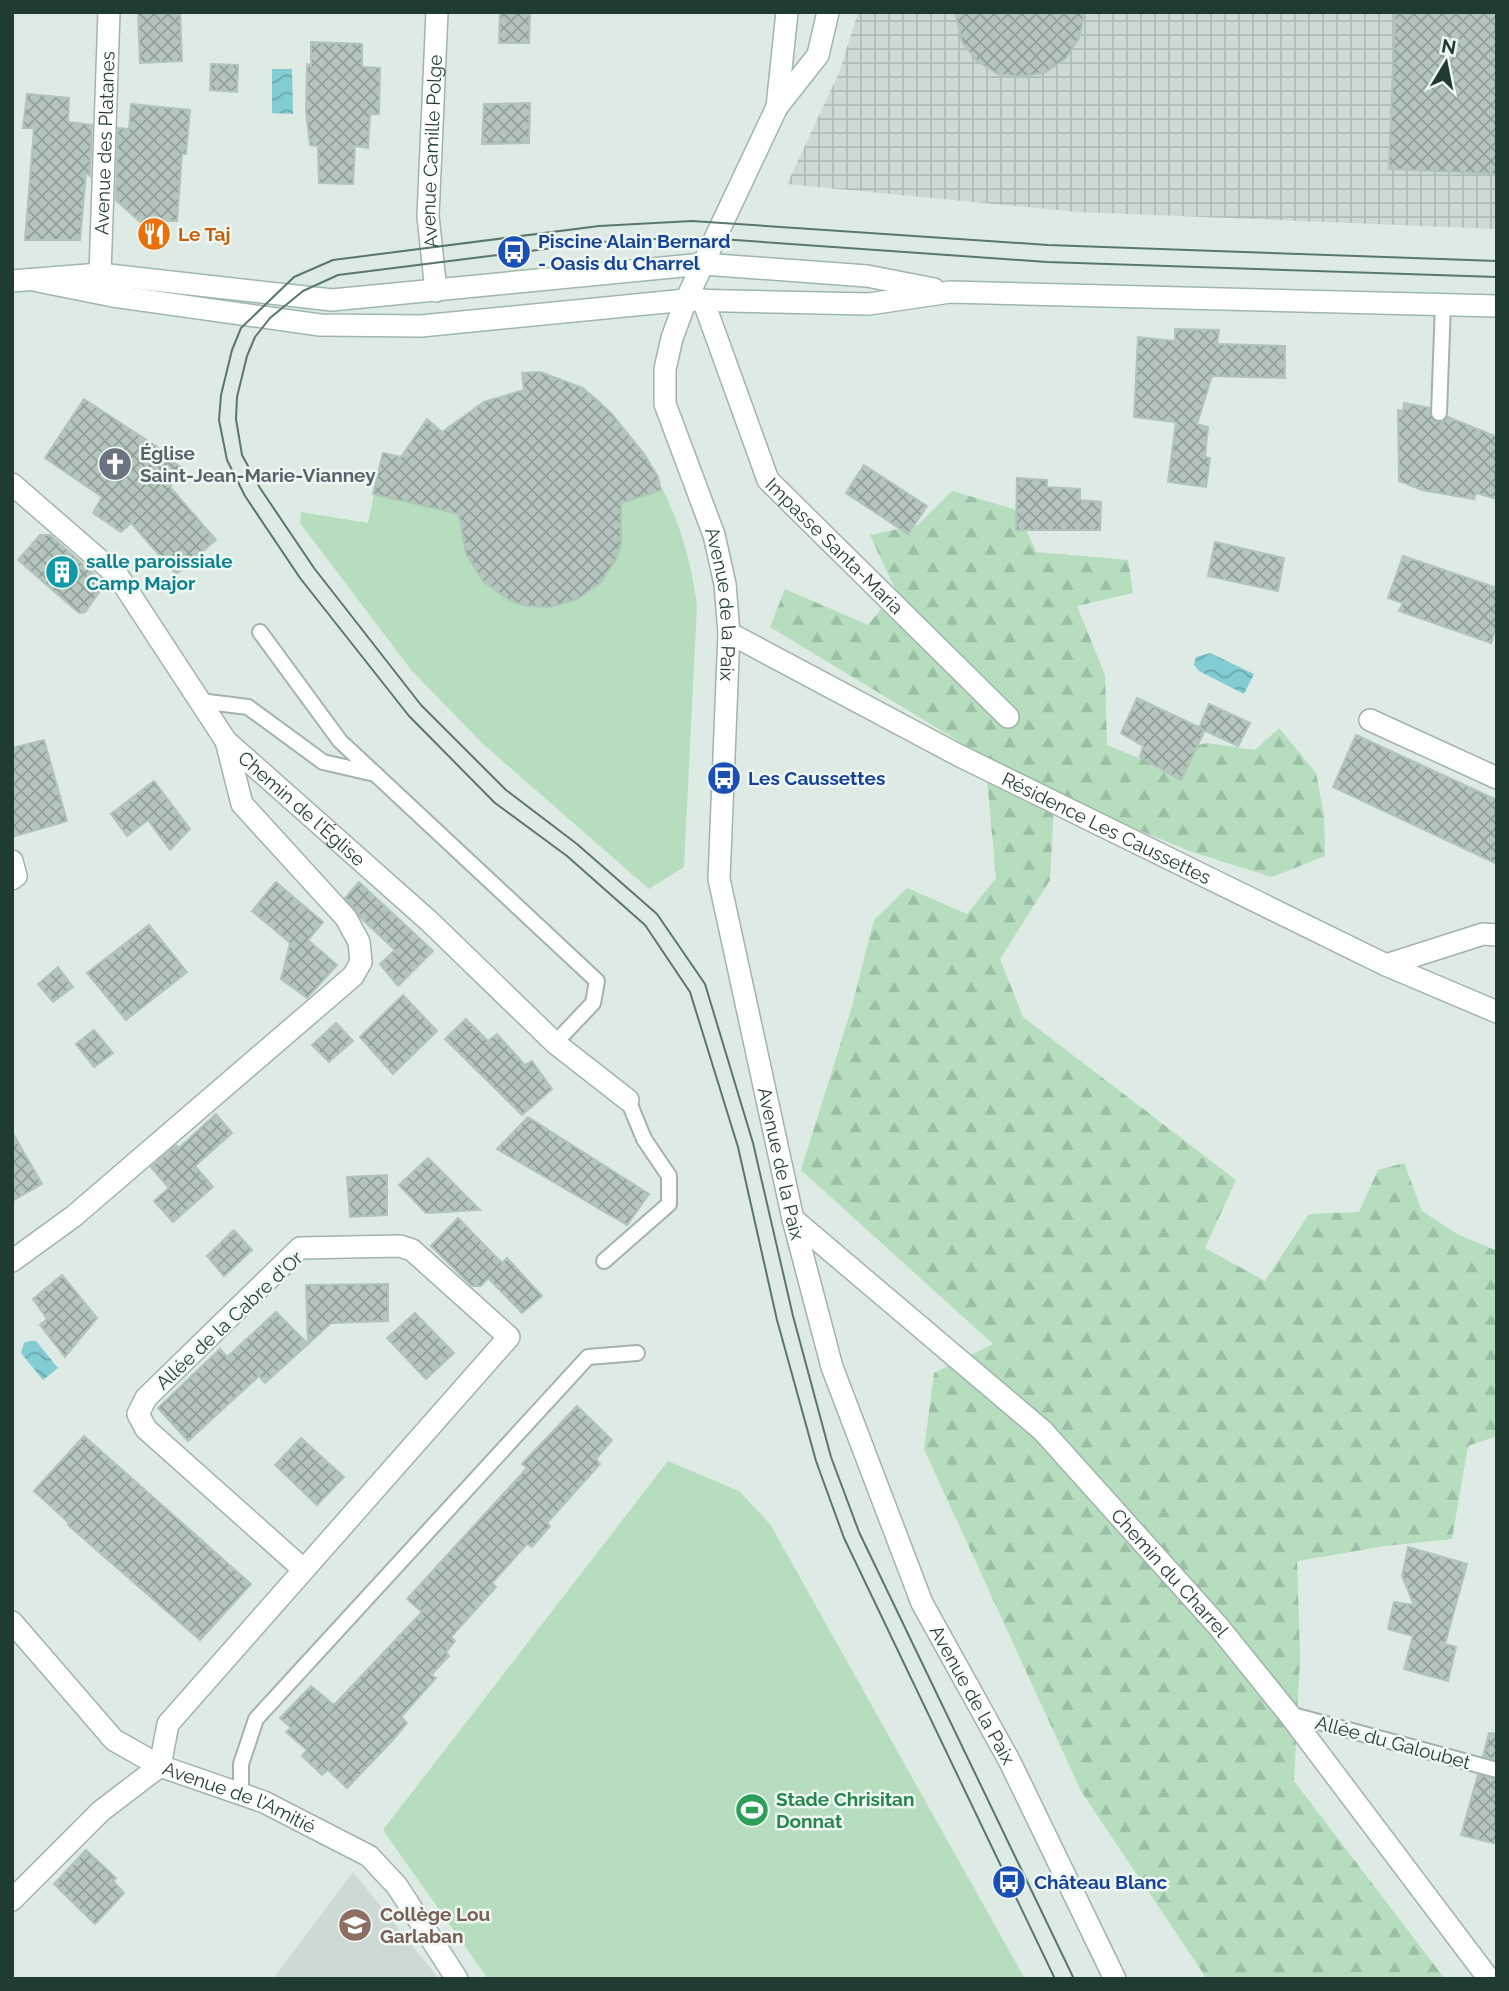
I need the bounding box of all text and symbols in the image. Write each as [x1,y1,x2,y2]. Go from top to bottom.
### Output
north arrow [1411,28,1481,98]
text: N [1440,34,1458,58]
street label: Avenue des Platanes [90,51,119,235]
street label: Avenue Camille Polge [417,54,446,249]
restaurant icon: Le Taj [135,215,173,253]
place label: Le Taj [178,223,230,245]
place label: Piscine Alain Bernard - Oasis du Charrel [538,230,731,274]
bus stop icon: Piscine Alain Bernard - Oasis du Charrel [495,233,533,271]
place label: Église Saint-Jean-Marie-Vianney [140,442,376,486]
church icon: Église Saint-Jean-Marie-Vianney [96,445,134,483]
street label: Impasse Santa-Maria [761,473,908,618]
street label: Avenue de la Paix [701,524,740,682]
place label: salle paroissiale Camp Major [86,550,233,594]
building icon: salle paroissiale Camp Major [43,553,81,591]
street label: Chemin de l'Église [234,746,370,870]
bus stop icon: Les Caussettes [705,759,743,797]
place label: Les Caussettes [748,767,885,789]
street label: Résidence Les Caussettes [998,767,1215,888]
street label: Avenue de la Paix [754,1085,809,1243]
street label: Allée de la Cabre d'Or [151,1246,307,1394]
street label: Chemin du Charrel [1107,1504,1234,1642]
street label: Avenue de la Paix [925,1621,1020,1768]
street label: Allée du Galoubet [1313,1711,1473,1773]
street label: Avenue de l'Amitié [160,1757,319,1838]
place label: Stade Chrisitan Donnat [776,1788,914,1832]
sports icon: Stade Chrisitan Donnat [733,1791,771,1829]
bus stop icon: Château Blanc [990,1863,1028,1901]
place label: Château Blanc [1034,1871,1167,1893]
place label: Collège Lou Garlaban [380,1903,490,1947]
school or university icon: Collège Lou Garlaban [336,1906,374,1944]

